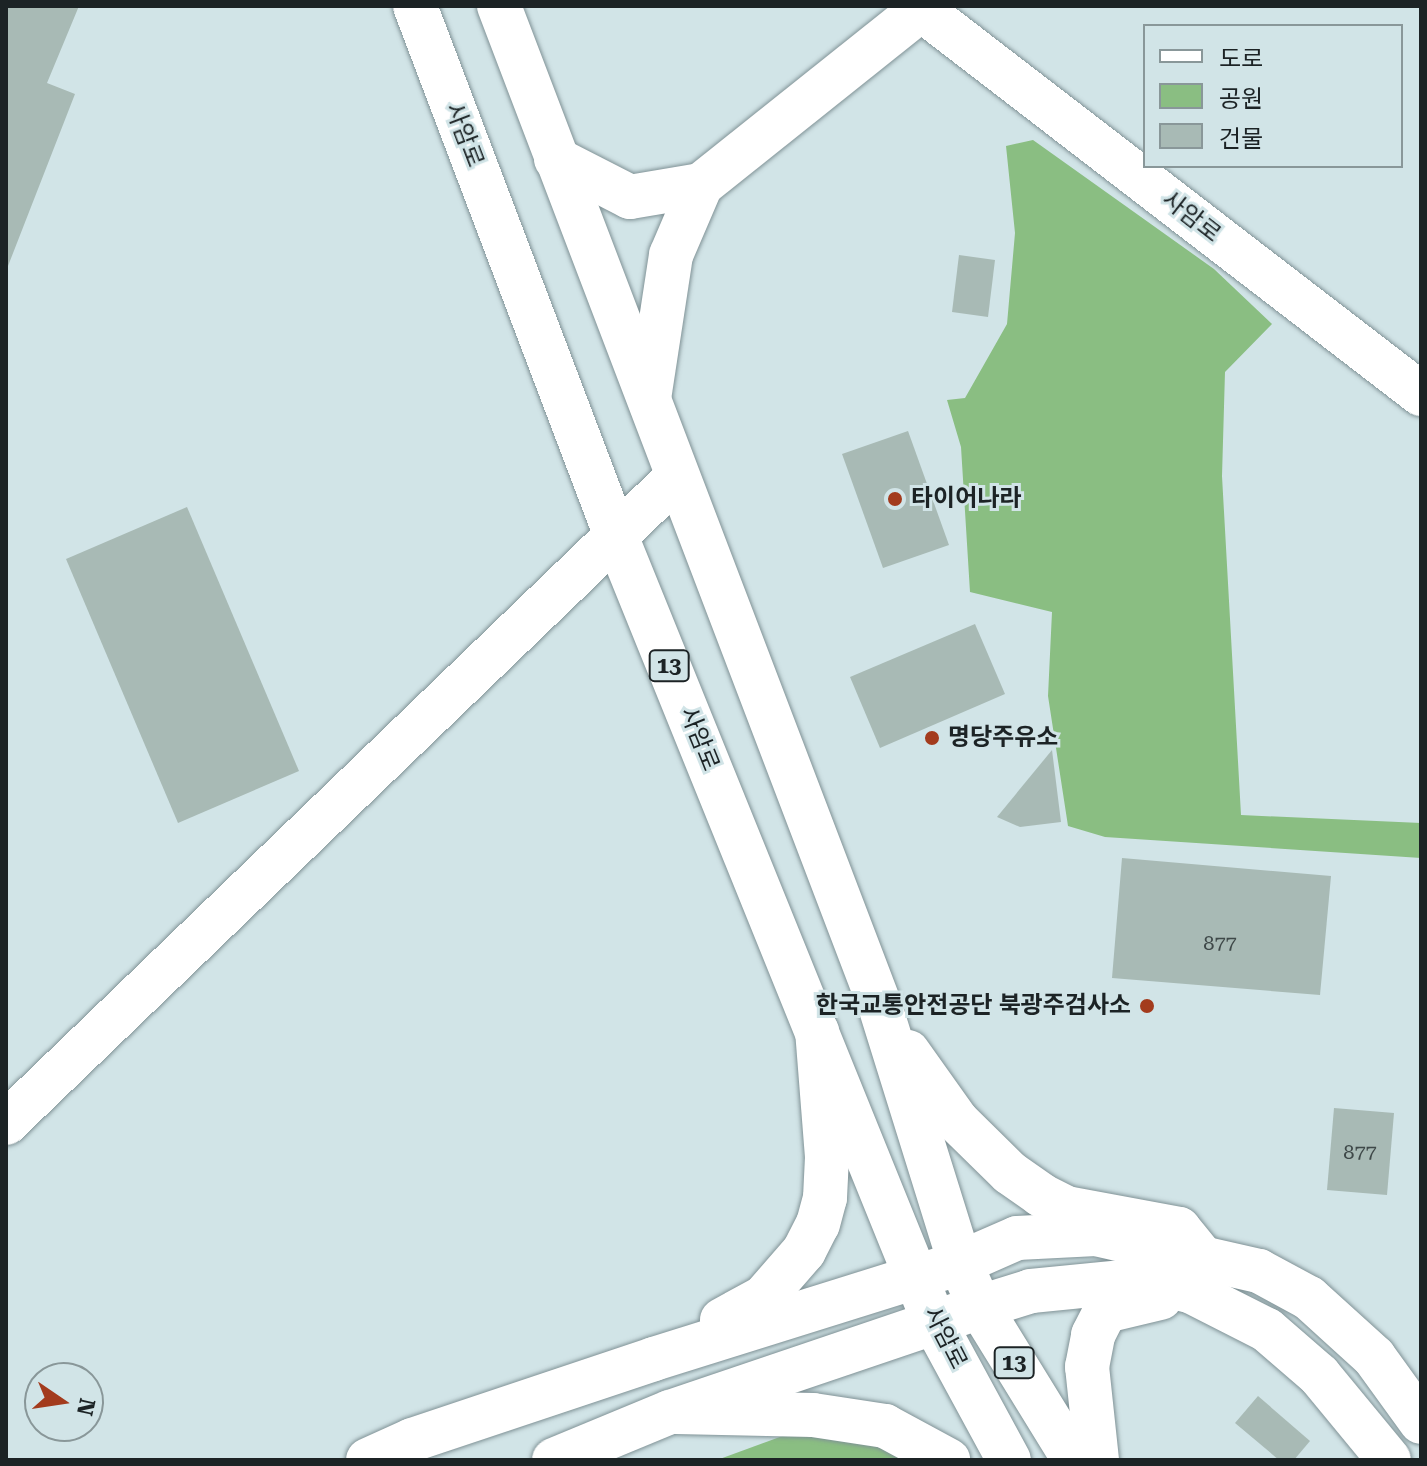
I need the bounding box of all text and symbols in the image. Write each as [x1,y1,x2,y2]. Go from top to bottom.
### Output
legend [1143,24,1403,168]
text: 도로 [1219,45,1263,73]
text: 공원 [1219,85,1263,113]
street label: 사암로 [439,99,489,171]
text: 건물 [1219,125,1263,153]
street label: 사암로 [1156,185,1226,249]
place label: 타이어나라 [911,485,1021,513]
marker: 타이어나라 [886,490,904,508]
road number: 13 [647,648,691,684]
street label: 사암로 [673,703,725,775]
place label: 명당주유소 [948,724,1058,752]
marker: 명당주유소 [923,729,941,747]
house number: 877 [1203,931,1237,955]
place label: 한국교통안전공단 북광주검사소 [816,992,1131,1020]
marker: 한국교통안전공단 북광주검사소 [1138,997,1156,1015]
house number: 877 [1343,1140,1377,1164]
street label: 사암로 [917,1302,973,1374]
road number: 13 [992,1345,1036,1381]
north arrow [24,1362,104,1442]
text: N [72,1396,100,1418]

